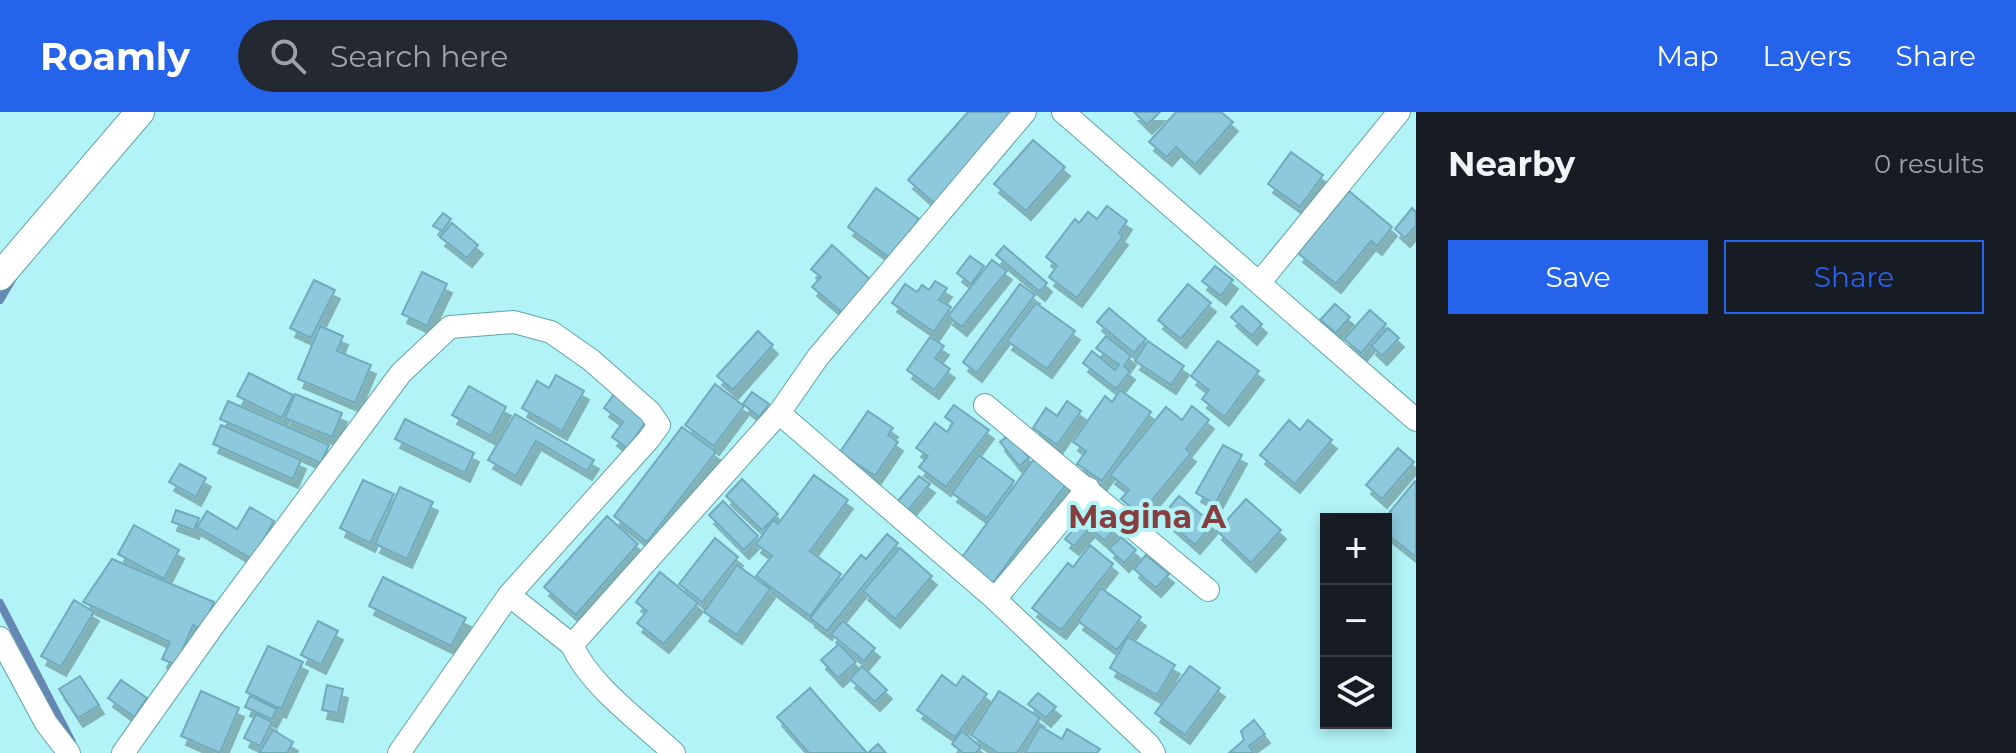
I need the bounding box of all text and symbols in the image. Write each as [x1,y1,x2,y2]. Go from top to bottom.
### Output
search box [238,20,798,92]
text: Roamly [40,33,190,80]
icon: search [266,34,310,78]
text: Search here [330,38,508,75]
text: Map [1656,39,1719,73]
text: Layers [1763,39,1852,73]
text: Share [1896,39,1976,73]
text: Nearby [1448,143,1575,185]
text: 0 results [1874,148,1984,180]
button: Save [1448,240,1708,314]
button: Share [1724,240,1984,314]
district label: Magina A [1068,497,1226,536]
map controls [1320,513,1392,729]
button: + [1320,513,1392,585]
button: − [1320,585,1392,657]
button: layers [1320,657,1392,729]

